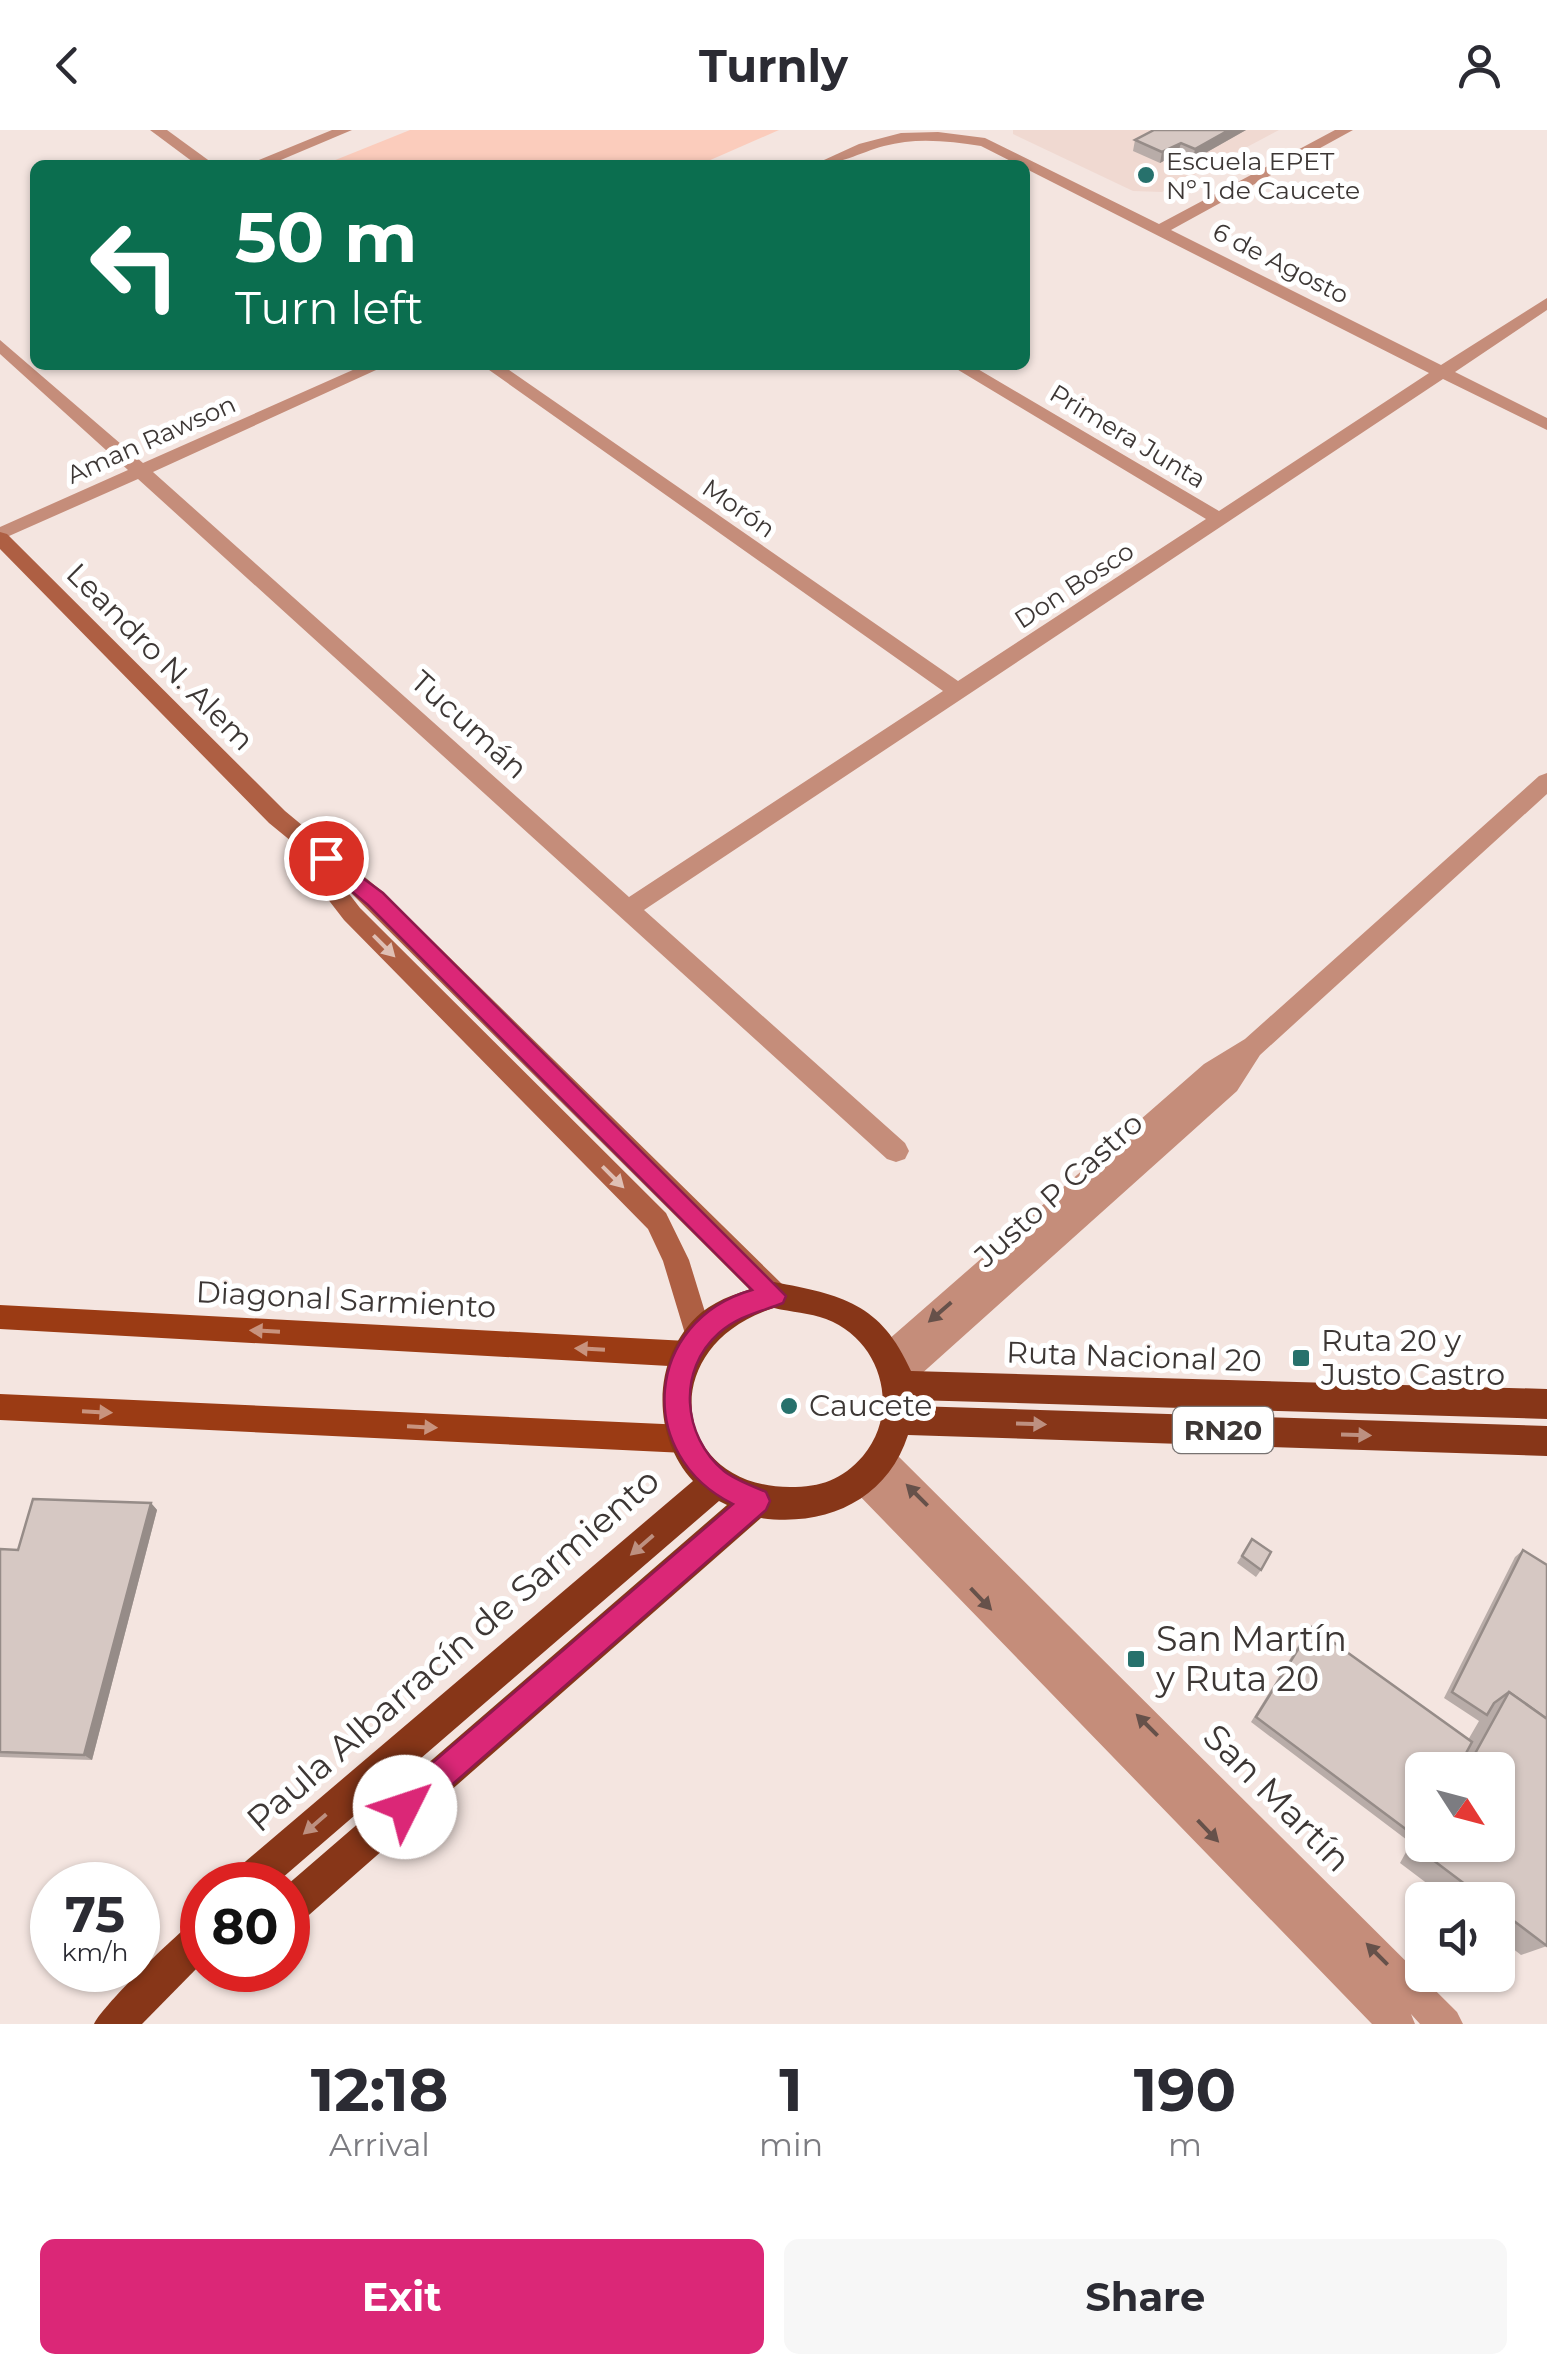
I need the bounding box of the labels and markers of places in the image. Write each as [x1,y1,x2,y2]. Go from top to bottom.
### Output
place label: Escuela EPET Nº 1 de Caucete [1166,146,1360,205]
marker: Escuela EPET Nº 1 de Caucete [1135,164,1157,186]
pin [284,816,369,901]
place label: Ruta 20 y Justo Castro [1320,1322,1505,1393]
marker: Ruta 20 y Justo Castro [1290,1347,1312,1369]
place label: Caucete [809,1387,932,1424]
marker: Caucete [778,1395,800,1417]
place label: San Martín y Ruta 20 [1155,1617,1347,1700]
marker: San Martín y Ruta 20 [1125,1648,1147,1670]

